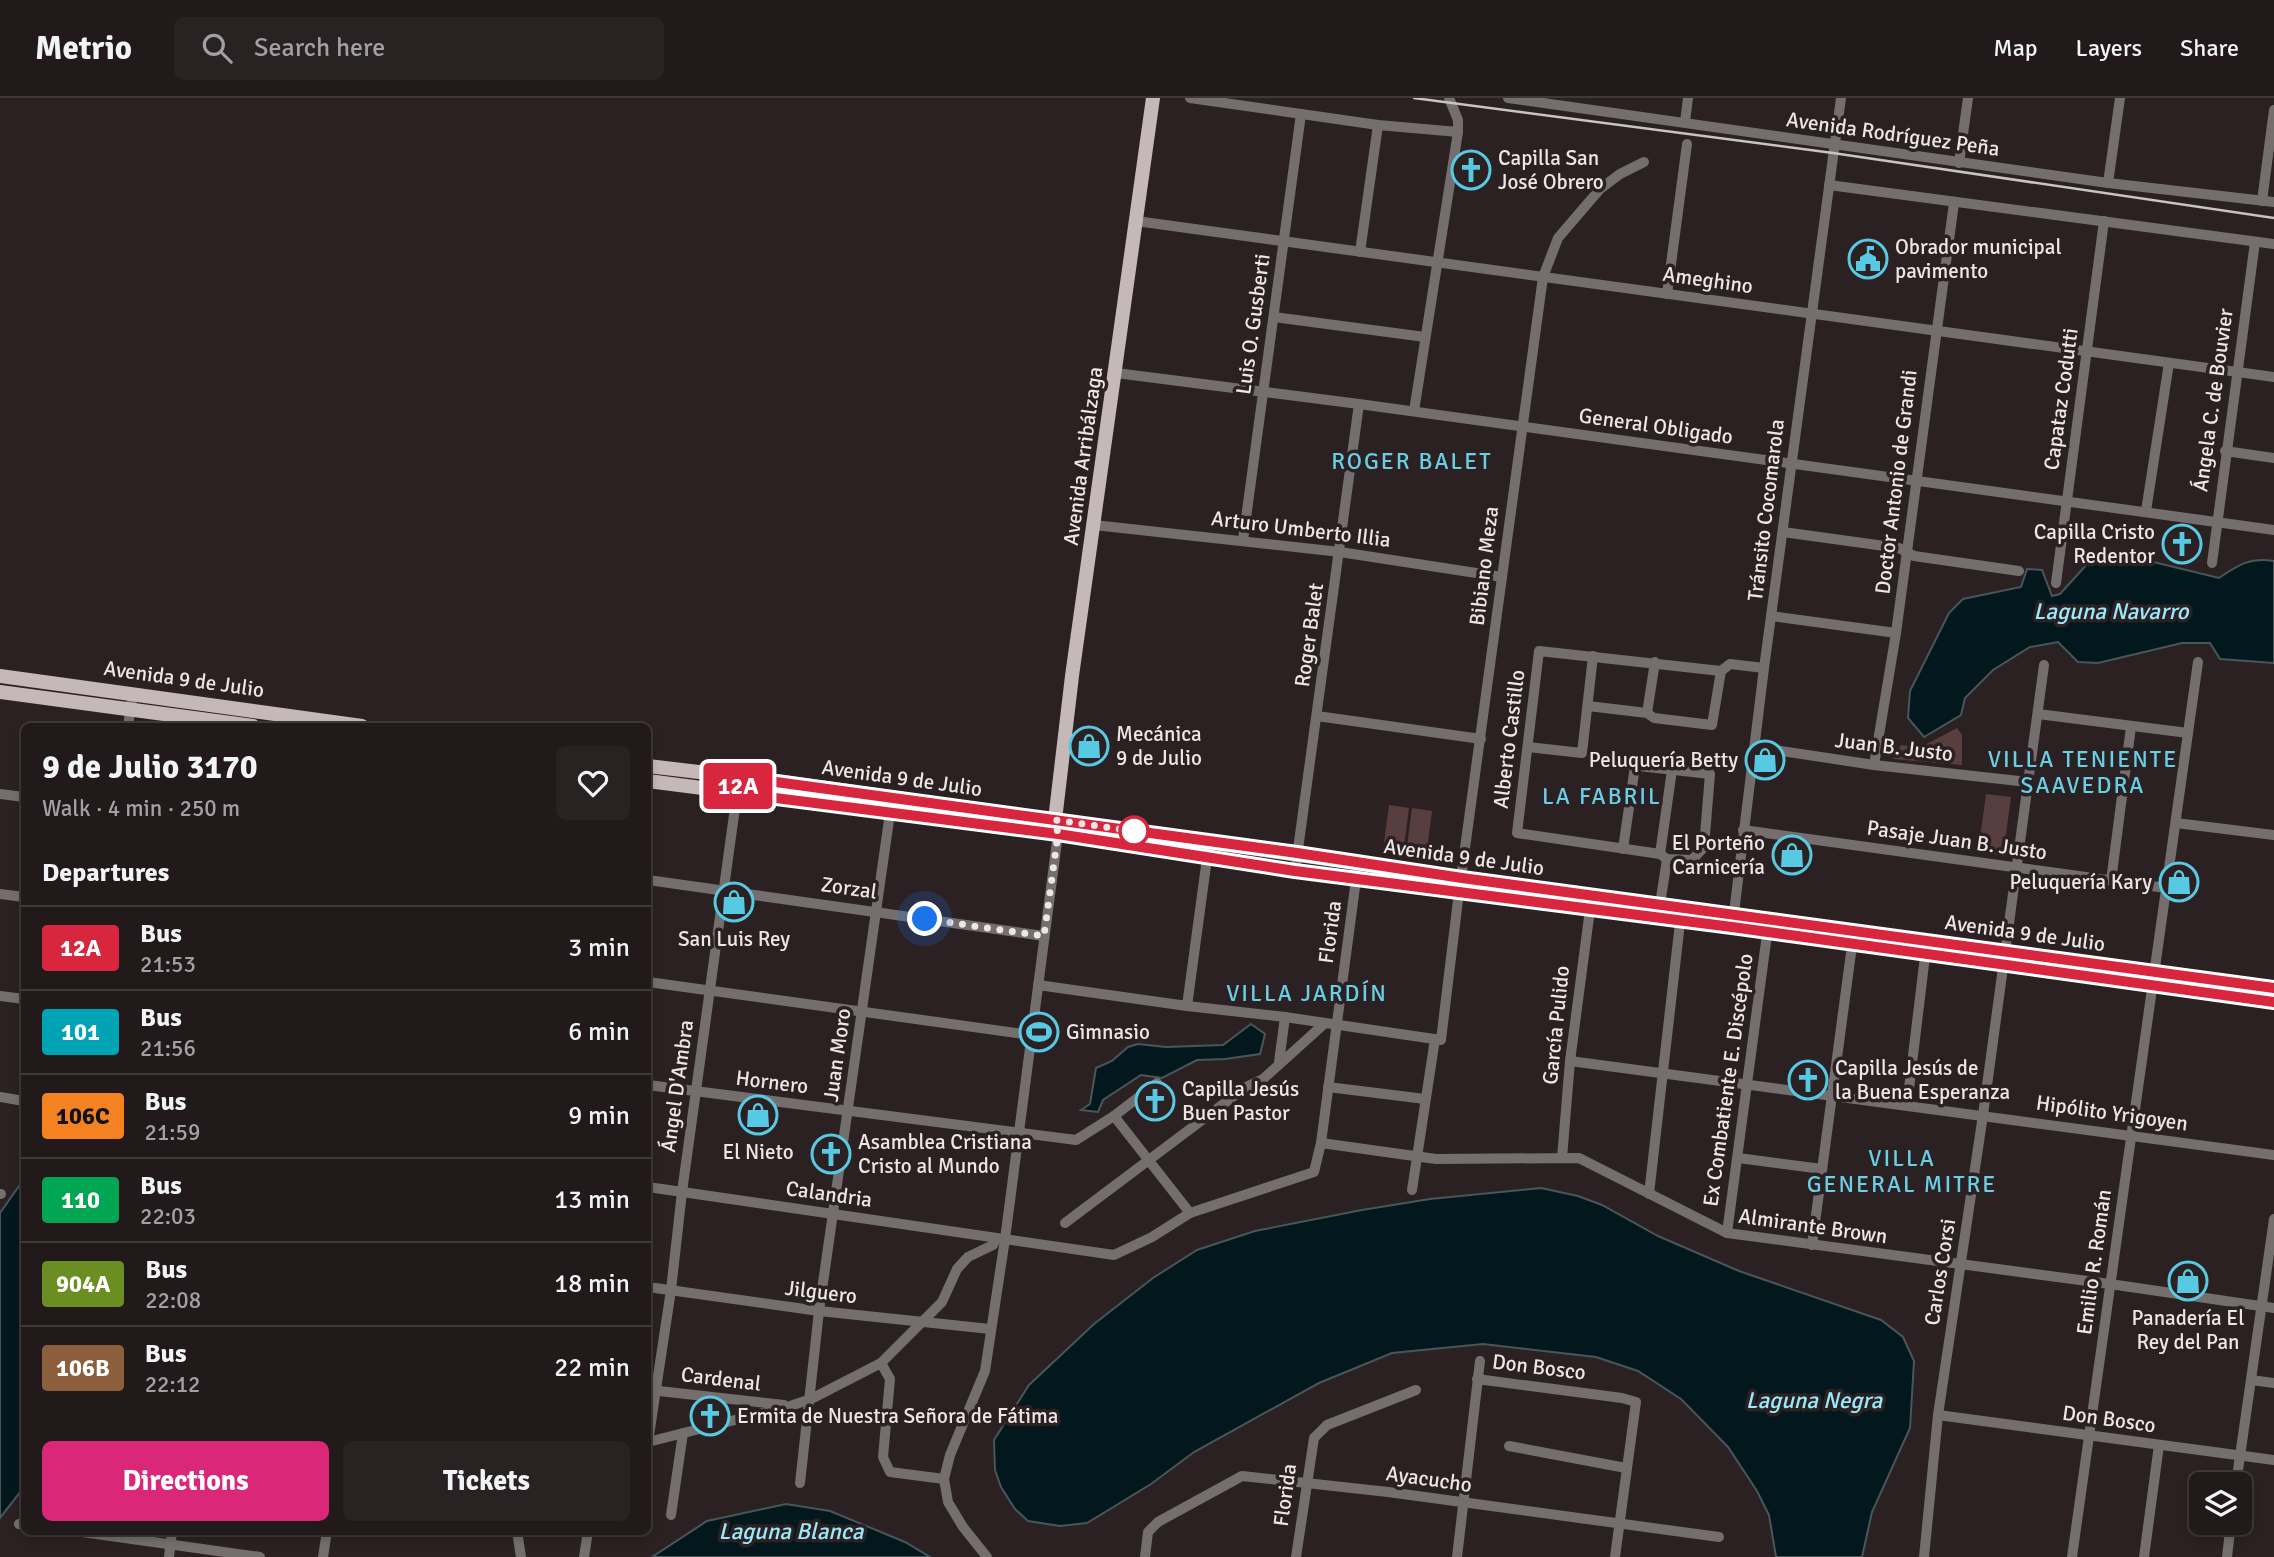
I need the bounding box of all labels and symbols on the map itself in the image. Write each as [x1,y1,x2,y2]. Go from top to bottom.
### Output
street label: Avenida Rodríguez Peña [1785,106,2001,162]
place label: Capilla San José Obrero [1498,145,1604,195]
church icon: Capilla San José Obrero [1450,149,1492,191]
place label: Obrador municipal pavimento [1895,234,2062,284]
public building icon: Obrador municipal pavimento [1847,238,1889,280]
street label: Luis O. Gusberti [1230,252,1276,396]
street label: Ameghino [1661,261,1755,299]
street label: Ángela C. de Bouvier [2187,306,2239,493]
street label: Capataz Codutti [2038,326,2084,472]
street label: Avenida Arribálzaga [1058,365,1108,547]
street label: Doctor Antonio de Grandi [1869,368,1923,596]
street label: General Obligado [1577,402,1735,450]
street label: Tránsito Cocomarola [1742,418,1790,602]
district label: ROGER BALET [1331,447,1493,476]
street label: Arturo Umberto Illia [1210,505,1392,553]
street label: Bibiano Meza [1464,505,1504,627]
place label: Capilla Cristo Redentor [2034,519,2155,569]
church icon: Capilla Cristo Redentor [2161,523,2203,565]
street label: Roger Balet [1289,582,1329,688]
water label: Laguna Navarro [2034,597,2189,626]
street label: Avenida 9 de Julio [102,655,266,703]
street label: Alberto Castillo [1488,668,1530,810]
place label: Mecánica 9 de Julio [1116,721,1202,771]
shop icon: Mecánica 9 de Julio [1068,725,1110,767]
street label: Juan B. Justo [1834,727,1954,767]
shop icon: Peluquería Betty [1744,739,1786,781]
district label: VILLA TENIENTE SAAVEDRA [1988,745,2178,800]
place label: Peluquería Betty [1589,747,1738,773]
street label: Avenida 9 de Julio [820,754,984,802]
line badge: 12A [698,763,778,809]
district label: LA FABRIL [1542,782,1662,811]
street label: Pasaje Juan B. Justo [1865,814,2049,866]
unlabelled marker [1119,816,1149,846]
place label: El Porteño Carnicería [1672,830,1765,880]
street label: Avenida 9 de Julio [1382,833,1546,881]
shop icon: El Porteño Carnicería [1771,834,1813,876]
shop icon: Peluquería Kary [2158,861,2200,903]
place label: Peluquería Kary [2009,869,2152,895]
street label: Zorzal [819,871,879,905]
shop icon: San Luis Rey [713,881,755,923]
street label: Florida [1313,899,1347,965]
your location [907,901,942,936]
street label: Avenida 9 de Julio [1943,909,2107,957]
place label: San Luis Rey [678,926,790,952]
street label: Ex Combatiente E. Discépolo [1697,952,1759,1208]
street label: García Pulido [1537,964,1575,1086]
district label: VILLA JARDÍN [1226,979,1388,1008]
street label: Juan Moro [818,1007,856,1103]
sports icon: Gimnasio [1018,1011,1060,1053]
street label: Ángel D'Ambra [655,1018,699,1154]
place label: Gimnasio [1066,1019,1150,1045]
place label: Capilla Jesús de la Buena Esperanza [1835,1055,2010,1105]
church icon: Capilla Jesús de la Buena Esperanza [1787,1059,1829,1101]
street label: Hornero [734,1065,810,1099]
place label: Capilla Jesús Buen Pastor [1182,1076,1299,1126]
church icon: Capilla Jesús Buen Pastor [1134,1080,1176,1122]
street label: Hipólito Yrigoyen [2034,1089,2190,1137]
shop icon: El Nieto [737,1094,779,1136]
place label: Asamblea Cristiana Cristo al Mundo [858,1129,1032,1179]
church icon: Asamblea Cristiana Cristo al Mundo [810,1133,852,1175]
place label: El Nieto [722,1139,794,1165]
district label: VILLA GENERAL MITRE [1807,1144,1997,1199]
street label: Calandria [784,1175,874,1213]
street label: Emilio R. Román [2071,1188,2117,1336]
street label: Almirante Brown [1737,1203,1889,1249]
street label: Carlos Corsi [1919,1217,1961,1327]
shop icon: Panadería El Rey del Pan [2167,1260,2209,1302]
street label: Jilguero [783,1275,859,1309]
place label: Panadería El Rey del Pan [2132,1305,2244,1355]
street label: Don Bosco [1491,1348,1587,1386]
street label: Cardenal [679,1361,763,1397]
water label: Laguna Negra [1746,1386,1884,1415]
church icon: Ermita de Nuestra Señora de Fátima [689,1395,731,1437]
street label: Don Bosco [2061,1400,2157,1438]
place label: Ermita de Nuestra Señora de Fátima [737,1403,1058,1429]
street label: Ayacucho [1384,1460,1474,1498]
street label: Florida [1268,1462,1302,1528]
water label: Laguna Blanca [719,1517,865,1546]

